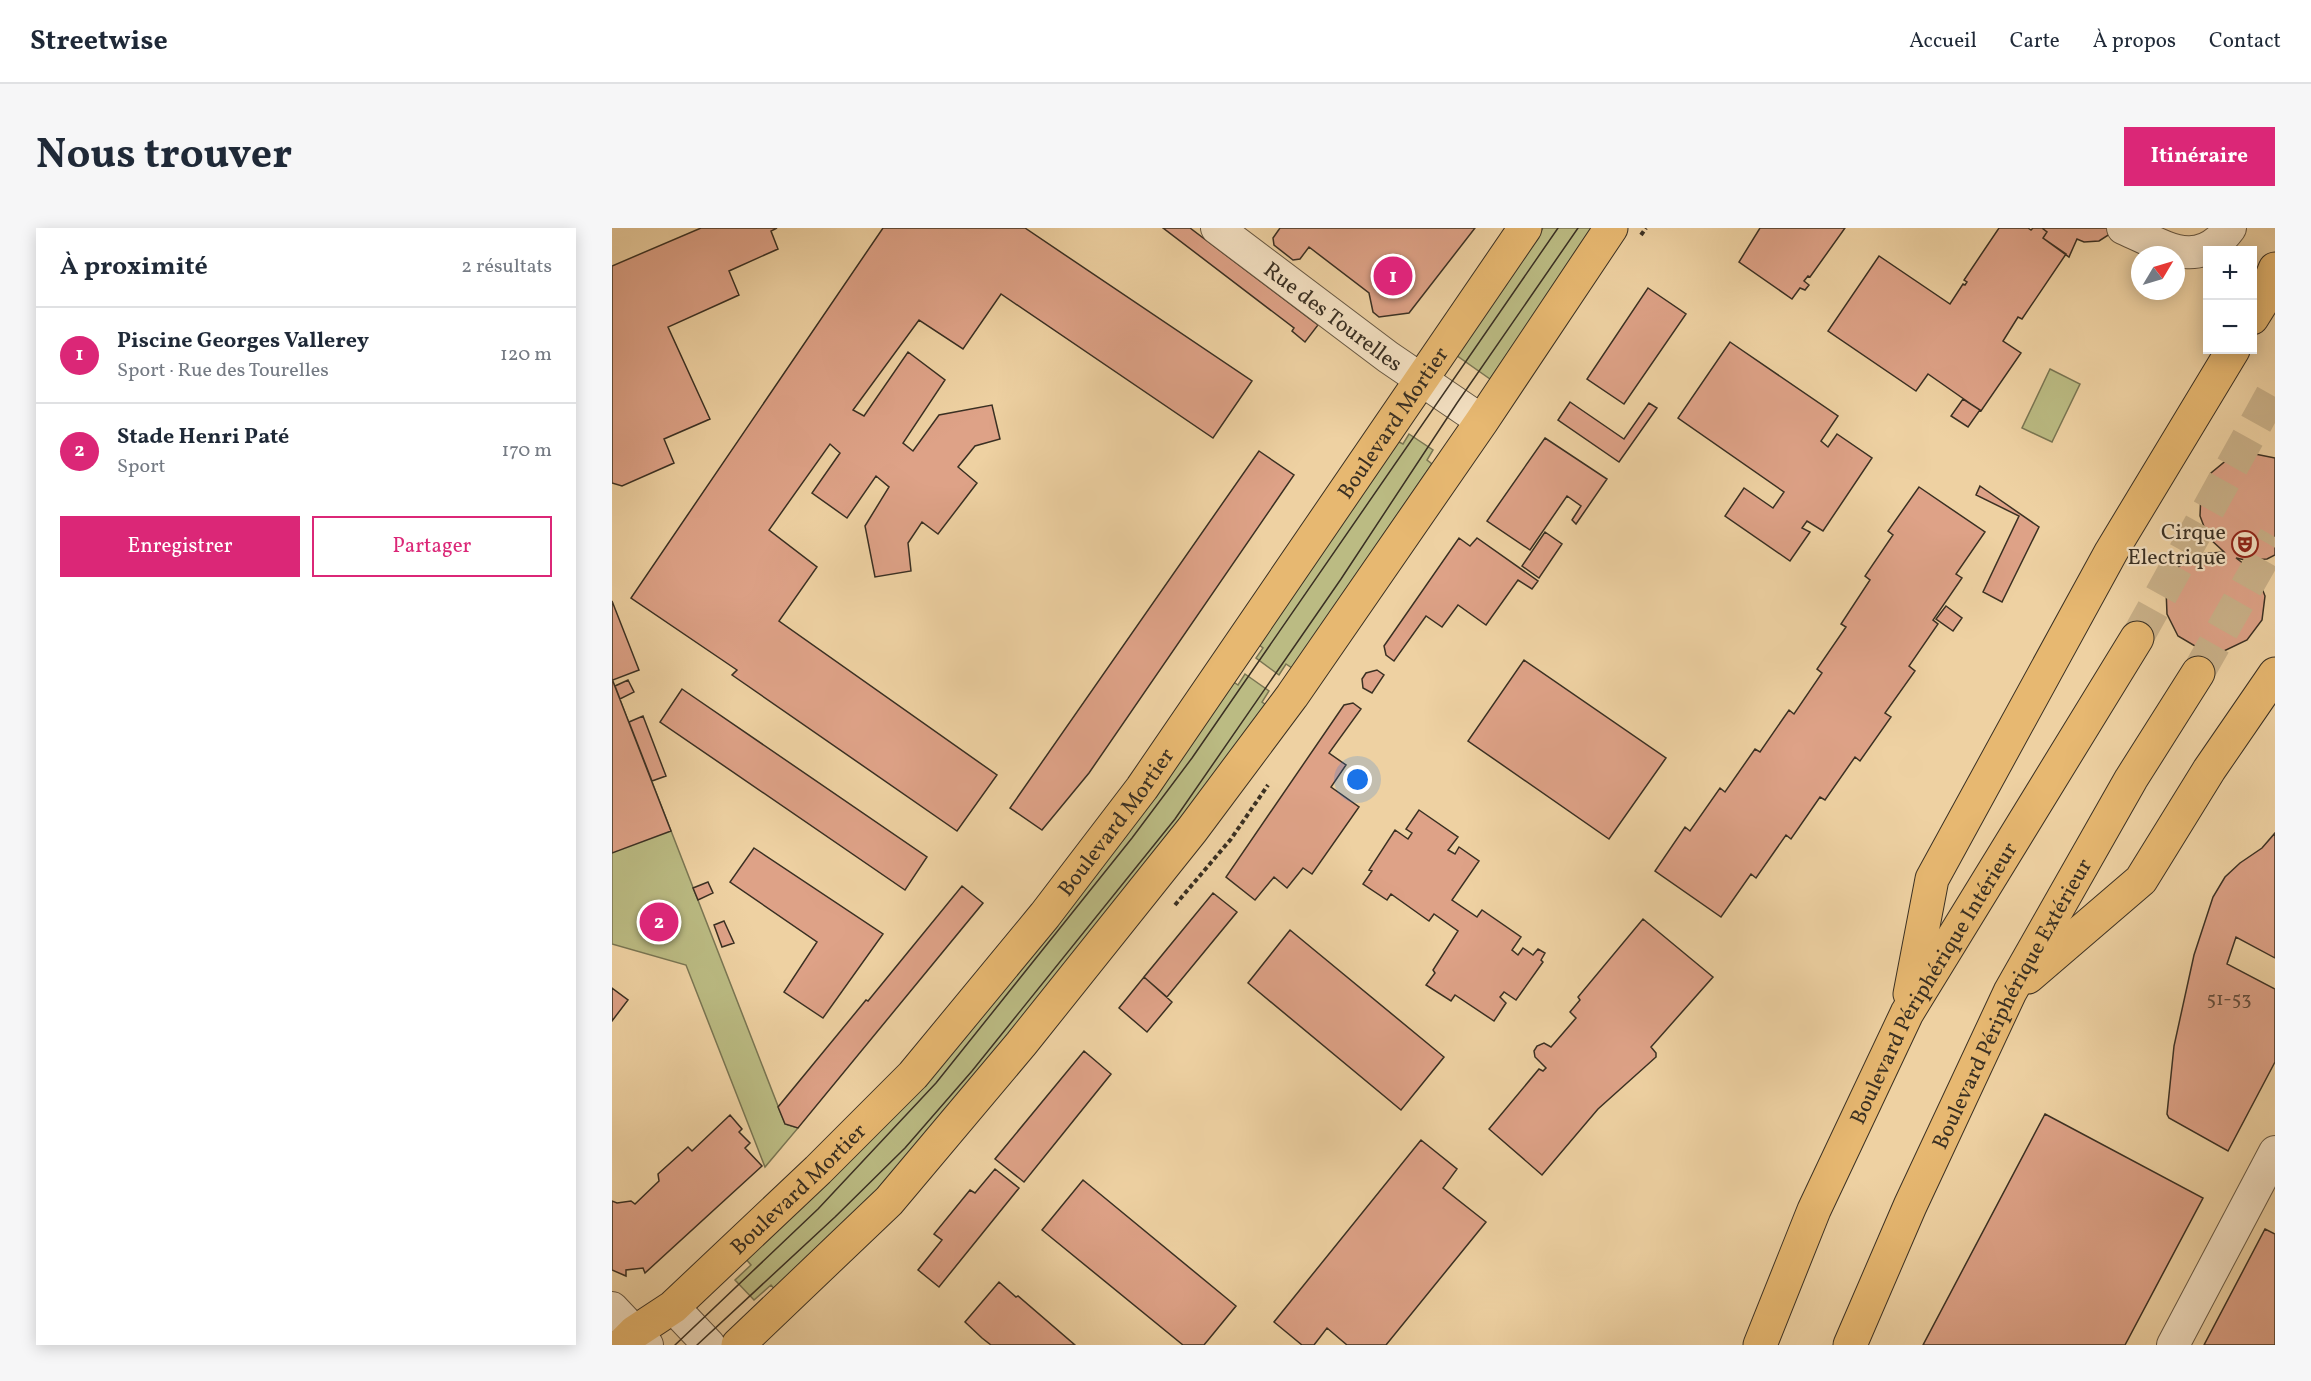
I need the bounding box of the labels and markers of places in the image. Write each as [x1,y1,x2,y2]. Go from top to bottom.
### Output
pin: 1 [1374,254,1412,298]
place label: Cirque Electrique [2128,518,2226,574]
theatre icon: Cirque Electrique [2230,529,2260,559]
pin: 2 [640,900,678,944]

